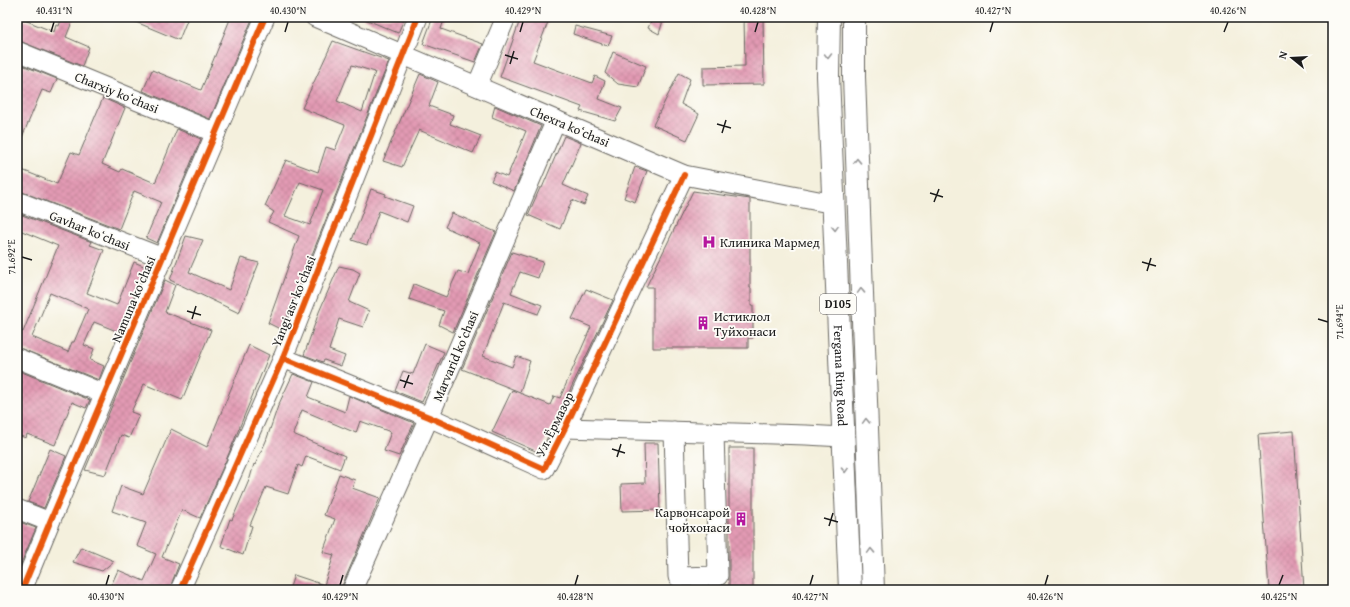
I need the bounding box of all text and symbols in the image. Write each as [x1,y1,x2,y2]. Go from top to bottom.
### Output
text: 40.431°N [36,3,73,18]
text: 40.430°N [270,3,307,18]
text: 40.429°N [505,3,542,18]
text: 40.428°N [740,3,777,18]
text: 40.427°N [975,3,1012,18]
text: 40.426°N [1210,3,1247,18]
north arrow [1272,38,1312,78]
text: N [1274,48,1291,61]
one-way arrow [824,53,832,59]
street label: Charxiy koʻchasi [72,67,162,118]
street label: Chexra koʻchasi [527,101,613,152]
one-way arrow [852,158,861,164]
street label: Gavhar koʻchasi [47,206,133,255]
one-way arrow [830,225,839,231]
place label: Клиника Мармед [720,233,820,252]
hospital icon: Клиника Мармед [701,234,717,250]
text: 71.692°E [4,239,19,275]
street label: Yangi asr koʻchasi [267,252,321,350]
street label: Namuna koʻchasi [107,253,160,345]
one-way arrow [857,288,866,294]
road number: D105 [820,294,856,314]
text: 71.694°E [1332,304,1347,340]
place label: Истиклол Туйхонаси [714,307,776,341]
street label: Marvarid koʻchasi [428,308,483,405]
building icon: Истиклол Туйхонаси [695,315,711,331]
street label: Fergana Ring Road [829,325,852,427]
street label: Ул. Ёрмазор [531,389,578,460]
one-way arrow [862,418,871,424]
one-way arrow [840,467,849,473]
place label: Карвонсарой чойхонаси [655,503,730,537]
building icon: Карвонсарой чойхонаси [733,511,749,527]
one-way arrow [867,548,875,554]
text: 40.430°N [88,589,125,604]
text: 40.429°N [322,589,359,604]
text: 40.428°N [557,589,594,604]
text: 40.427°N [792,589,829,604]
text: 40.426°N [1027,589,1064,604]
text: 40.425°N [1261,589,1298,604]

